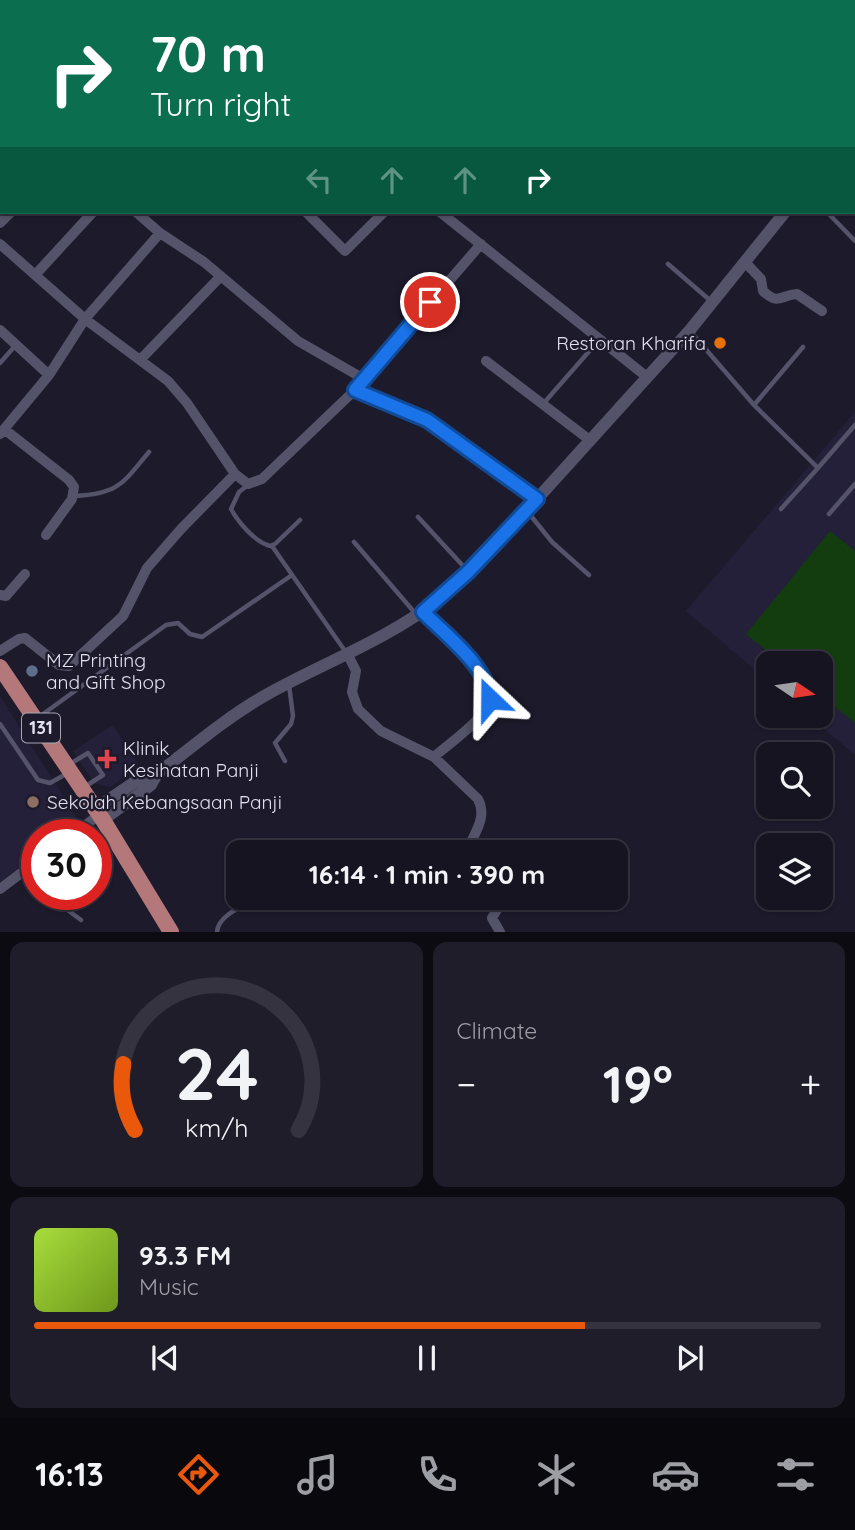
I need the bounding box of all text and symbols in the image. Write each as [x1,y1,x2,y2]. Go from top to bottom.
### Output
text: 70 m [150,23,266,84]
icon: right [35,28,126,119]
text: Turn right [150,84,291,124]
icon: left [300,161,338,199]
icon: ahead [373,161,411,199]
icon: ahead [446,161,484,199]
icon: right [519,161,557,199]
pin [400,272,460,332]
icon: arrive [411,283,449,321]
place label: Restoran Kharifa [556,331,706,355]
marker: Restoran Kharifa [712,335,728,351]
place label: MZ Printing and Gift Shop [46,648,165,694]
north arrow [756,651,833,728]
map controls [756,651,833,910]
position arrow [453,662,527,736]
marker: MZ Printing and Gift Shop [24,663,40,679]
road number: 131 [22,714,60,742]
place label: Klinik Kesihatan Panji [123,736,259,782]
button: search [756,742,833,819]
marker: Klinik Kesihatan Panji [97,749,117,769]
place label: Sekolah Kebangsaan Panji [47,790,282,814]
marker: Sekolah Kebangsaan Panji [25,794,41,810]
speed limit sign: 30 [21,819,112,910]
button: layers [756,833,833,910]
text: 16:14 · 1 min · 390 m [309,858,545,891]
text: Climate [457,1016,537,1045]
text: 24 [174,1028,258,1119]
text: 19° [603,1051,673,1116]
text: − [457,1060,476,1108]
text: + [800,1060,821,1108]
text: km/h [185,1112,248,1143]
text: 93.3 FM [139,1239,231,1272]
text: Music [139,1272,199,1301]
icon: previous [146,1339,184,1377]
icon: pause [408,1339,446,1377]
icon: next [671,1339,709,1377]
icon: directions [174,1450,223,1499]
icon: music [293,1450,342,1499]
icon: phone [413,1450,462,1499]
icon: climate [532,1450,581,1499]
icon: car [651,1450,700,1499]
icon: filters [771,1450,820,1499]
text: 16:13 [35,1454,104,1494]

